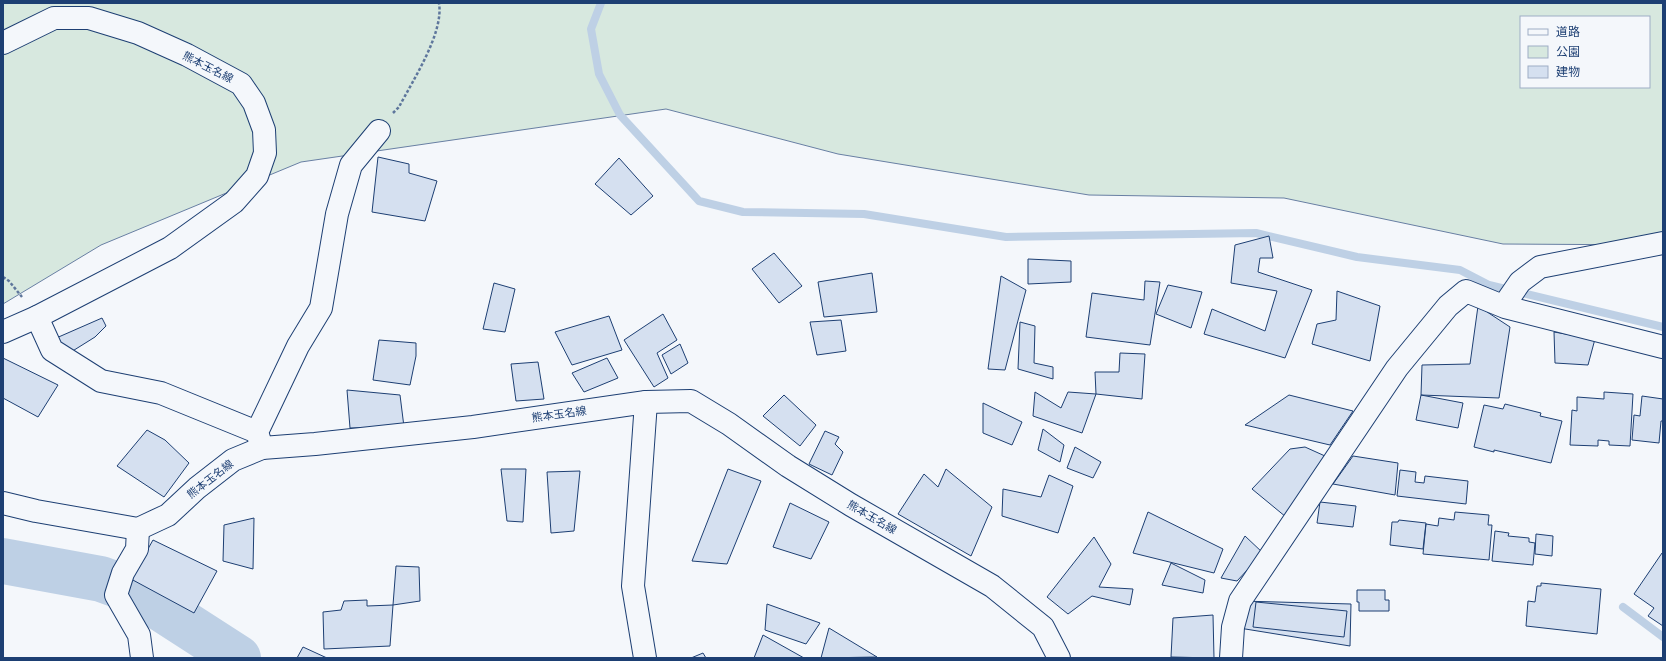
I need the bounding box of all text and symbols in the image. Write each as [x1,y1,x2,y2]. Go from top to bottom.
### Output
legend [1520,16,1650,88]
text: 道路 [1556,24,1580,40]
text: 公園 [1556,44,1580,60]
street label: 熊本玉名線 [180,48,236,86]
text: 建物 [1556,64,1580,80]
street label: 熊本玉名線 [531,403,587,425]
street label: 熊本玉名線 [184,457,236,501]
street label: 熊本玉名線 [845,497,899,537]

